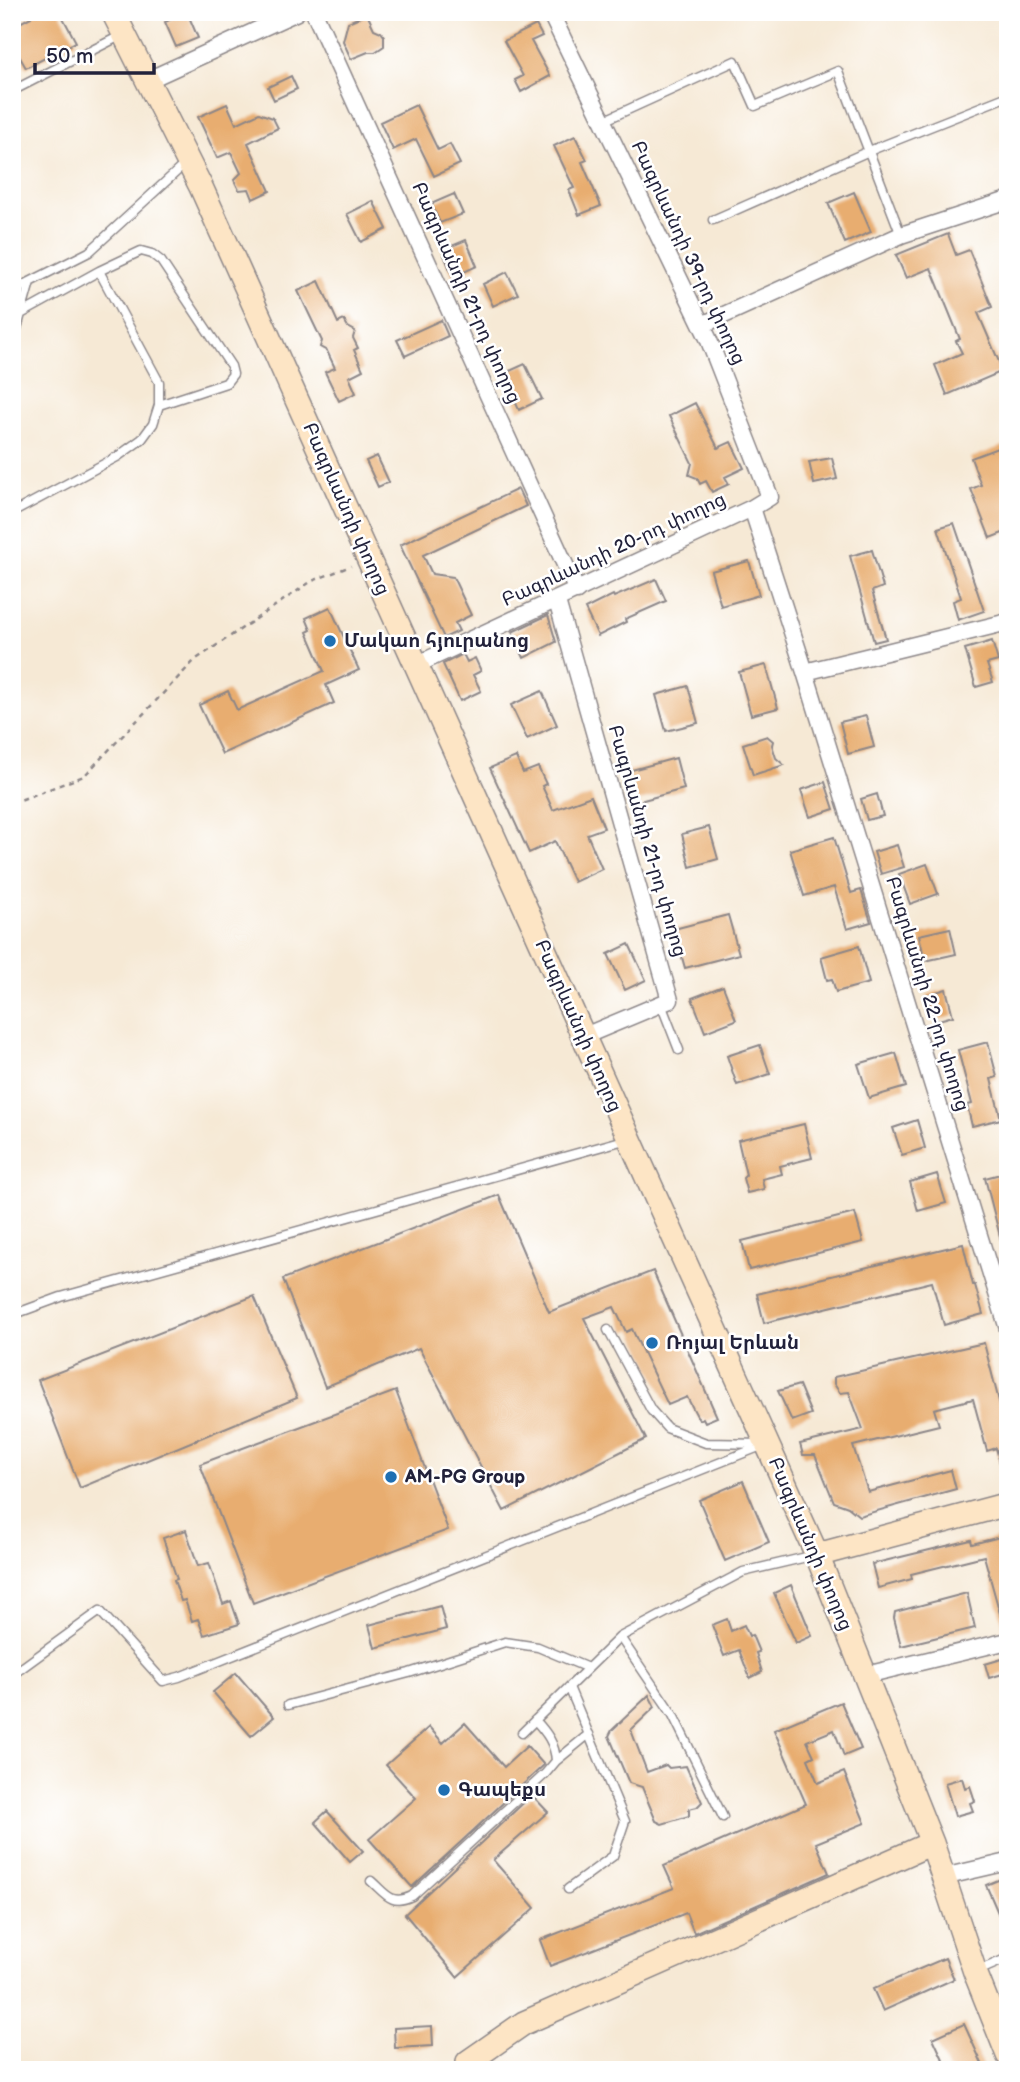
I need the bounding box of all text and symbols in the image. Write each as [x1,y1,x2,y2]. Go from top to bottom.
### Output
scale bar [35,32,154,76]
text: 50 m [46,44,93,69]
street label: Բագրևանդի 39-րդ փողոց [626,137,750,369]
street label: Բագրևանդի 21-րդ փողոց [407,179,525,407]
street label: Բագրևանդի փողոց [298,419,394,599]
street label: Բագրևանդի 20-րդ փողոց [498,488,730,612]
place label: Մակաո հյուրանոց [344,630,529,653]
marker: Մակաո հյուրանոց [322,633,338,649]
street label: Բագրևանդի 21-րդ փողոց [603,722,691,960]
street label: Բագրևանդի 22-րդ փողոց [880,874,974,1114]
street label: Բագրևանդի փողոց [530,936,626,1116]
place label: Ռոյալ Երևան [666,1332,799,1355]
marker: Ռոյալ Երևան [644,1335,660,1351]
street label: Բագրևանդի փողոց [763,1454,857,1634]
place label: AM-PG Group [404,1466,525,1489]
marker: AM-PG Group [383,1469,399,1485]
place label: Գապեքս [458,1779,546,1802]
marker: Գապեքս [436,1782,452,1798]

